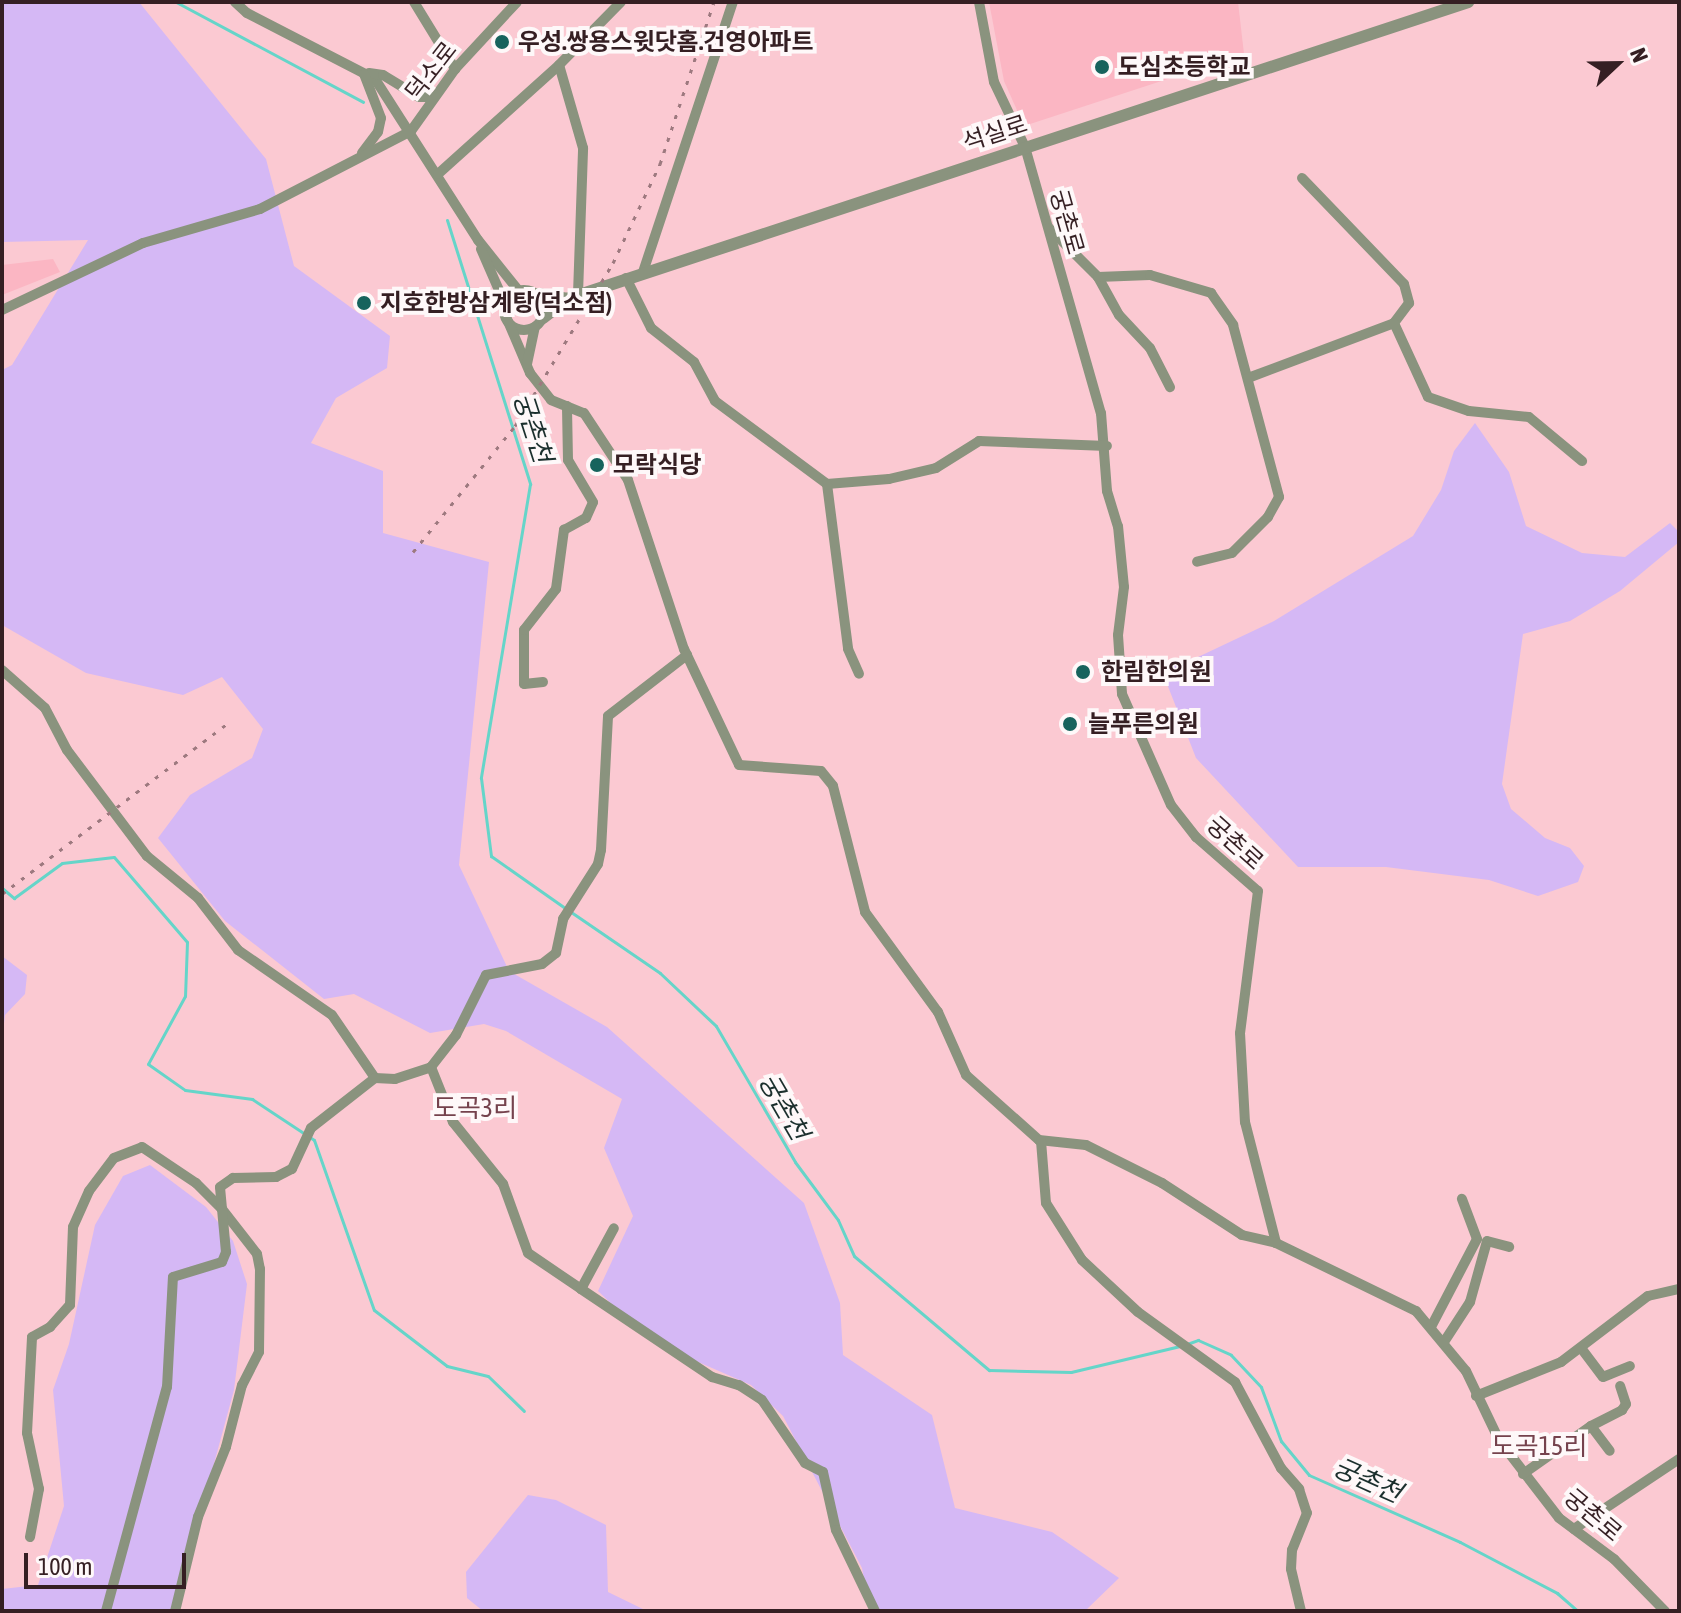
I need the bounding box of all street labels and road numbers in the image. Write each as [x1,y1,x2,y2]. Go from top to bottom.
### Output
street label: 덕소로 [399,36,463,106]
street label: 석실로 [959,109,1031,157]
street label: 궁촌로 [1044,186,1090,258]
street label: 궁촌로 [1201,810,1269,876]
street label: 궁촌로 [1558,1483,1628,1547]

